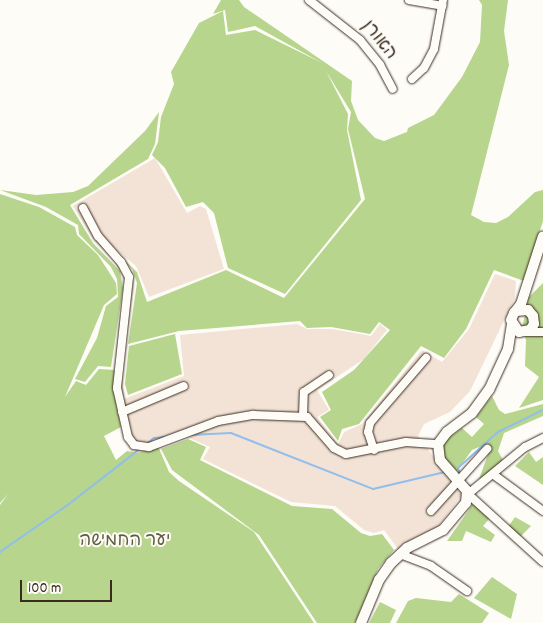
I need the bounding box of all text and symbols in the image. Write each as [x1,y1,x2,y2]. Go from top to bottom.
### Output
street label: האורן [356,17,400,65]
park label: יער החמישה [80,531,170,553]
scale bar [22,570,115,602]
text: 100 m [28,578,61,600]

